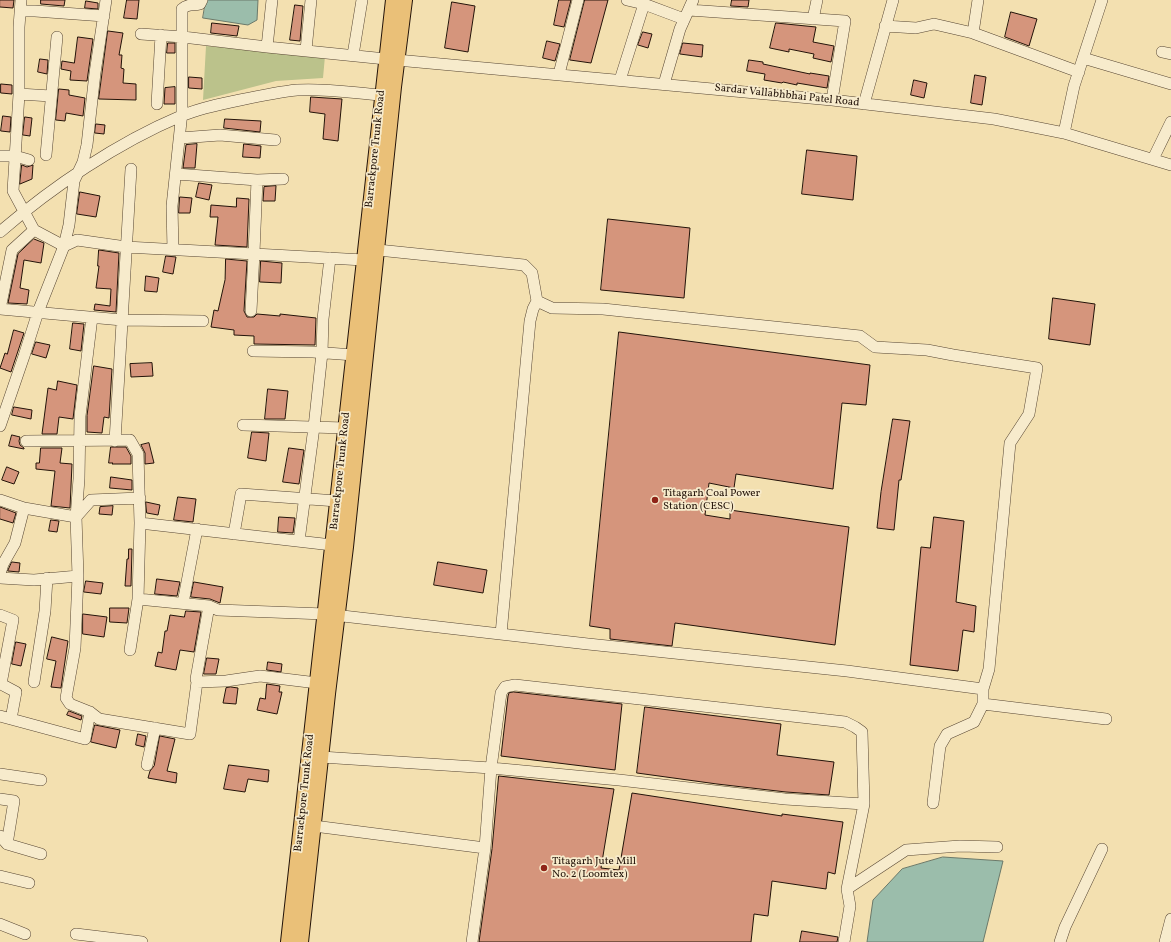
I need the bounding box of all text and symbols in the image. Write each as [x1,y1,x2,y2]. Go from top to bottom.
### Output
street label: Sardar Vallabhbhai Patel Road [714,82,860,110]
street label: Barrackpore Trunk Road [363,90,389,208]
street label: Barrackpore Trunk Road [328,412,354,530]
place label: Titagarh Coal Power Station (CESC) [663,487,760,513]
marker: Titagarh Coal Power Station (CESC) [650,495,660,505]
street label: Barrackpore Trunk Road [292,734,318,852]
place label: Titagarh Jute Mill No. 2 (Loomtex) [552,855,636,881]
marker: Titagarh Jute Mill No. 2 (Loomtex) [539,863,549,873]

